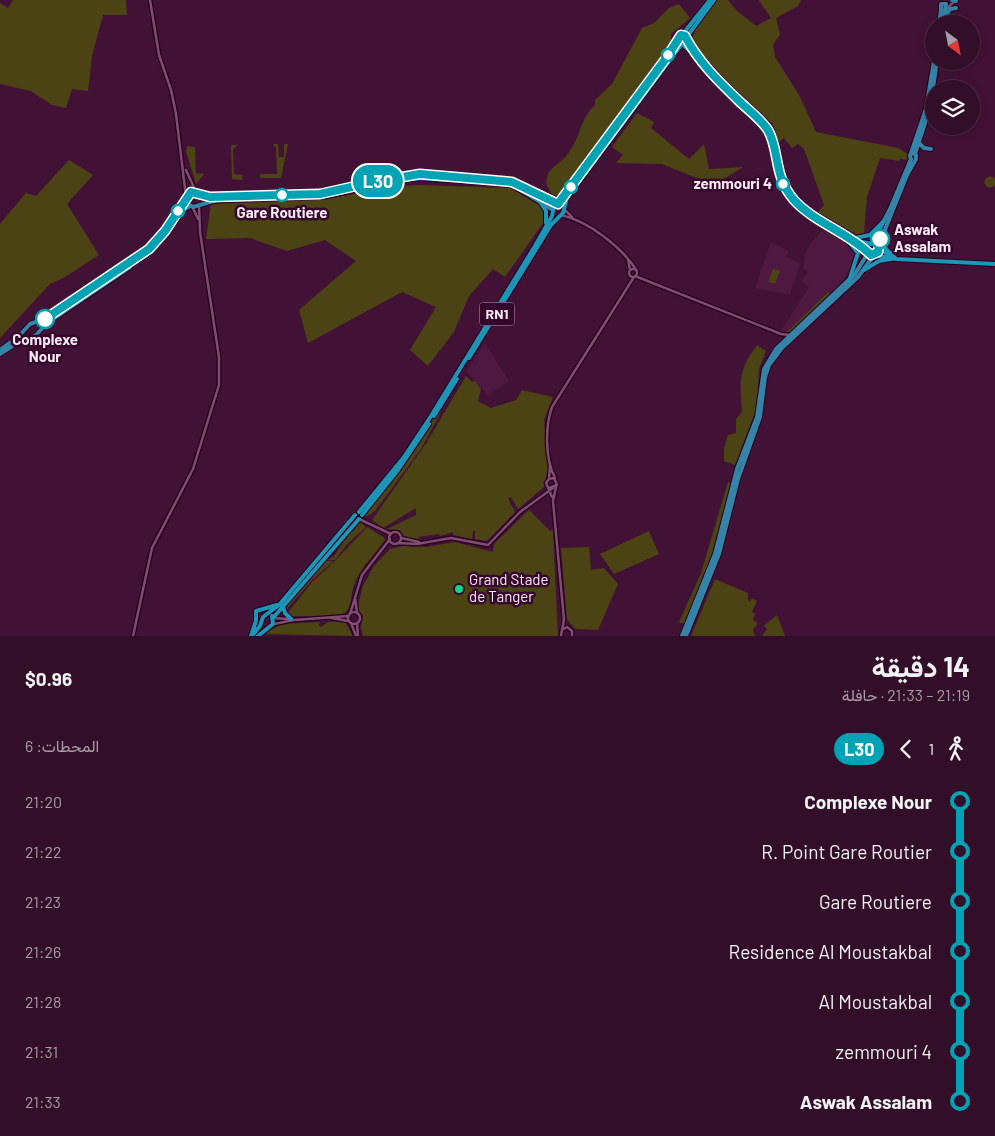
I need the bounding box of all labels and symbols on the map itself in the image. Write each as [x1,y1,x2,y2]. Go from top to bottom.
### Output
north arrow [925,15,980,70]
unlabelled marker [661,48,675,62]
line badge: L30 [349,165,407,197]
place label: zemmouri 4 [694,174,772,192]
marker: zemmouri 4 [776,177,790,191]
unlabelled marker [564,180,578,194]
marker: Gare Routiere [275,188,289,202]
place label: Gare Routiere [237,203,327,221]
unlabelled marker [171,204,185,218]
place label: Aswak Assalam [894,220,951,255]
marker: Aswak Assalam [870,229,890,249]
road number: RN1 [480,302,514,326]
marker: Complexe Nour [35,309,55,329]
place label: Complexe Nour [12,330,78,365]
place label: Grand Stade de Tanger [469,570,549,605]
marker: Grand Stade de Tanger [453,583,465,595]

